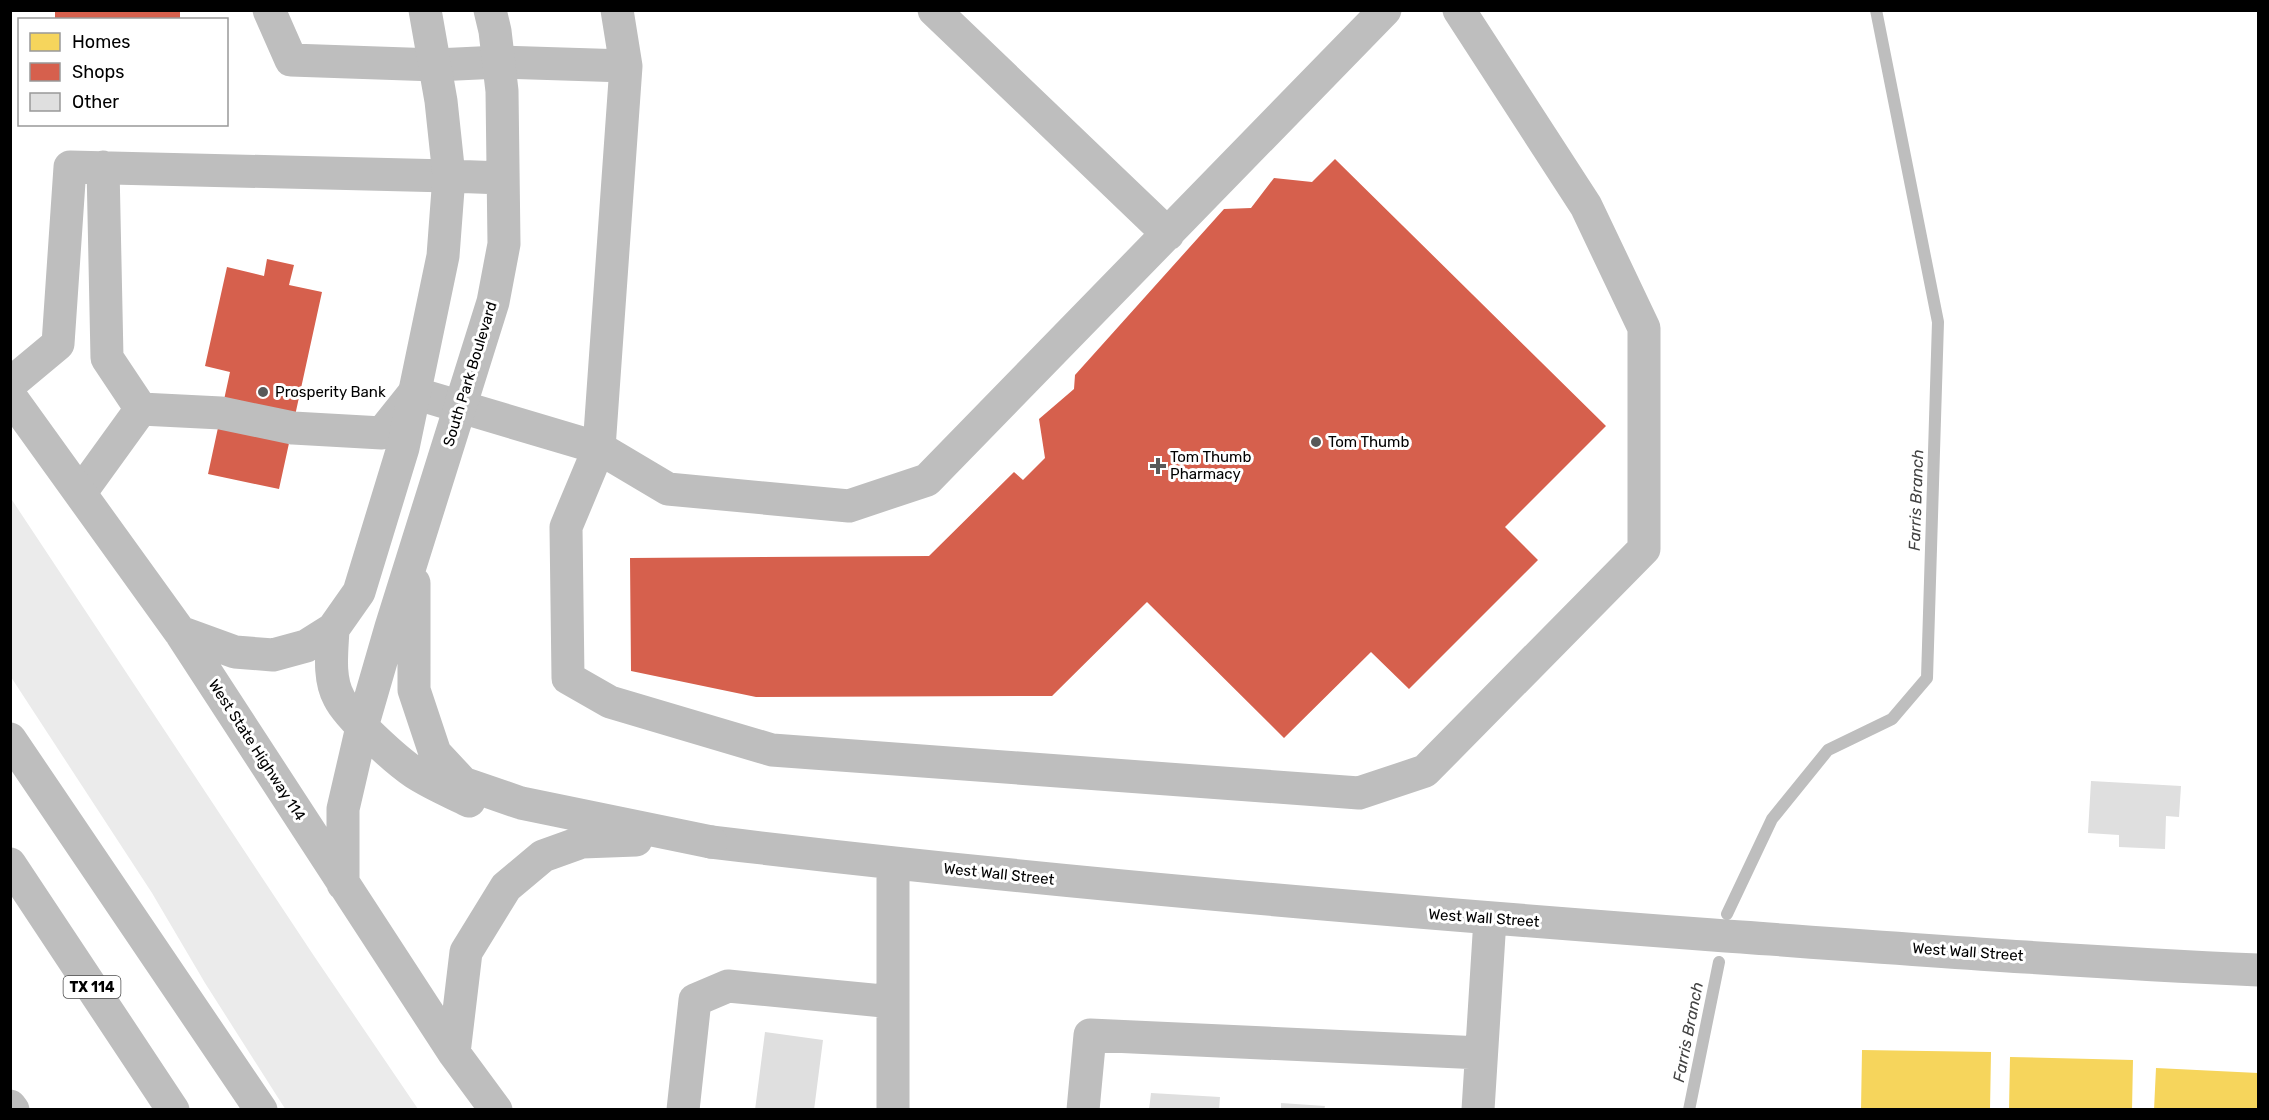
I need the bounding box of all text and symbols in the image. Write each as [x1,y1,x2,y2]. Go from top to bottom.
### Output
legend [18,18,228,126]
text: Homes [72,31,130,53]
text: Shops [72,61,124,83]
text: Other [72,91,119,113]
street label: South Park Boulevard [439,299,501,449]
place label: Prosperity Bank [275,383,386,401]
marker: Prosperity Bank [256,385,270,399]
place label: Tom Thumb [1328,433,1409,451]
marker: Tom Thumb [1309,435,1323,449]
place label: Tom Thumb Pharmacy [1170,448,1251,483]
water label: Farris Branch [1905,449,1927,551]
marker: Tom Thumb Pharmacy [1151,459,1165,473]
street label: West State Highway 114 [205,676,309,824]
street label: West Wall Street [943,859,1055,889]
street label: West Wall Street [1428,905,1540,931]
street label: West Wall Street [1912,939,2024,965]
road number: TX 114 [64,976,121,998]
water label: Farris Branch [1669,980,1707,1084]

